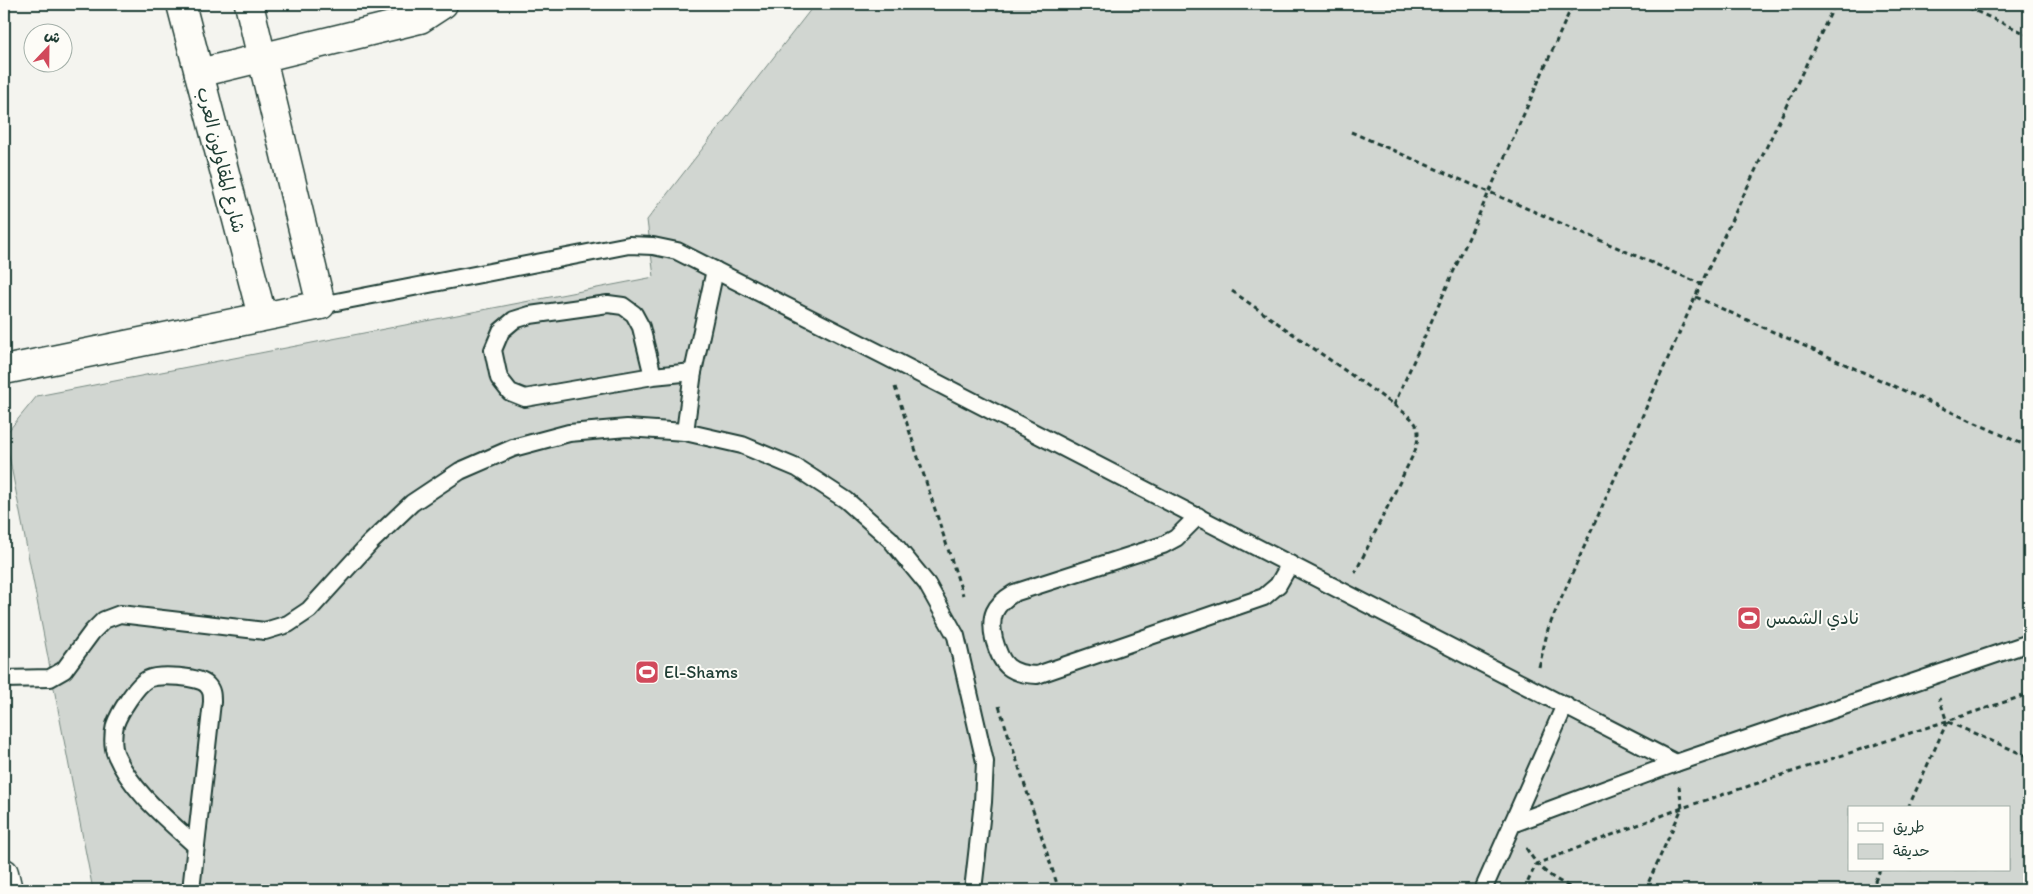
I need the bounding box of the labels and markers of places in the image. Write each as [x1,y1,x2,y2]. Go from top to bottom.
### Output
sports icon: نادي الشمس [1736,605,1762,631]
place label: نادي الشمس [1766,607,1859,631]
sports icon: El-Shams [634,659,660,685]
place label: El-Shams [664,661,738,683]

